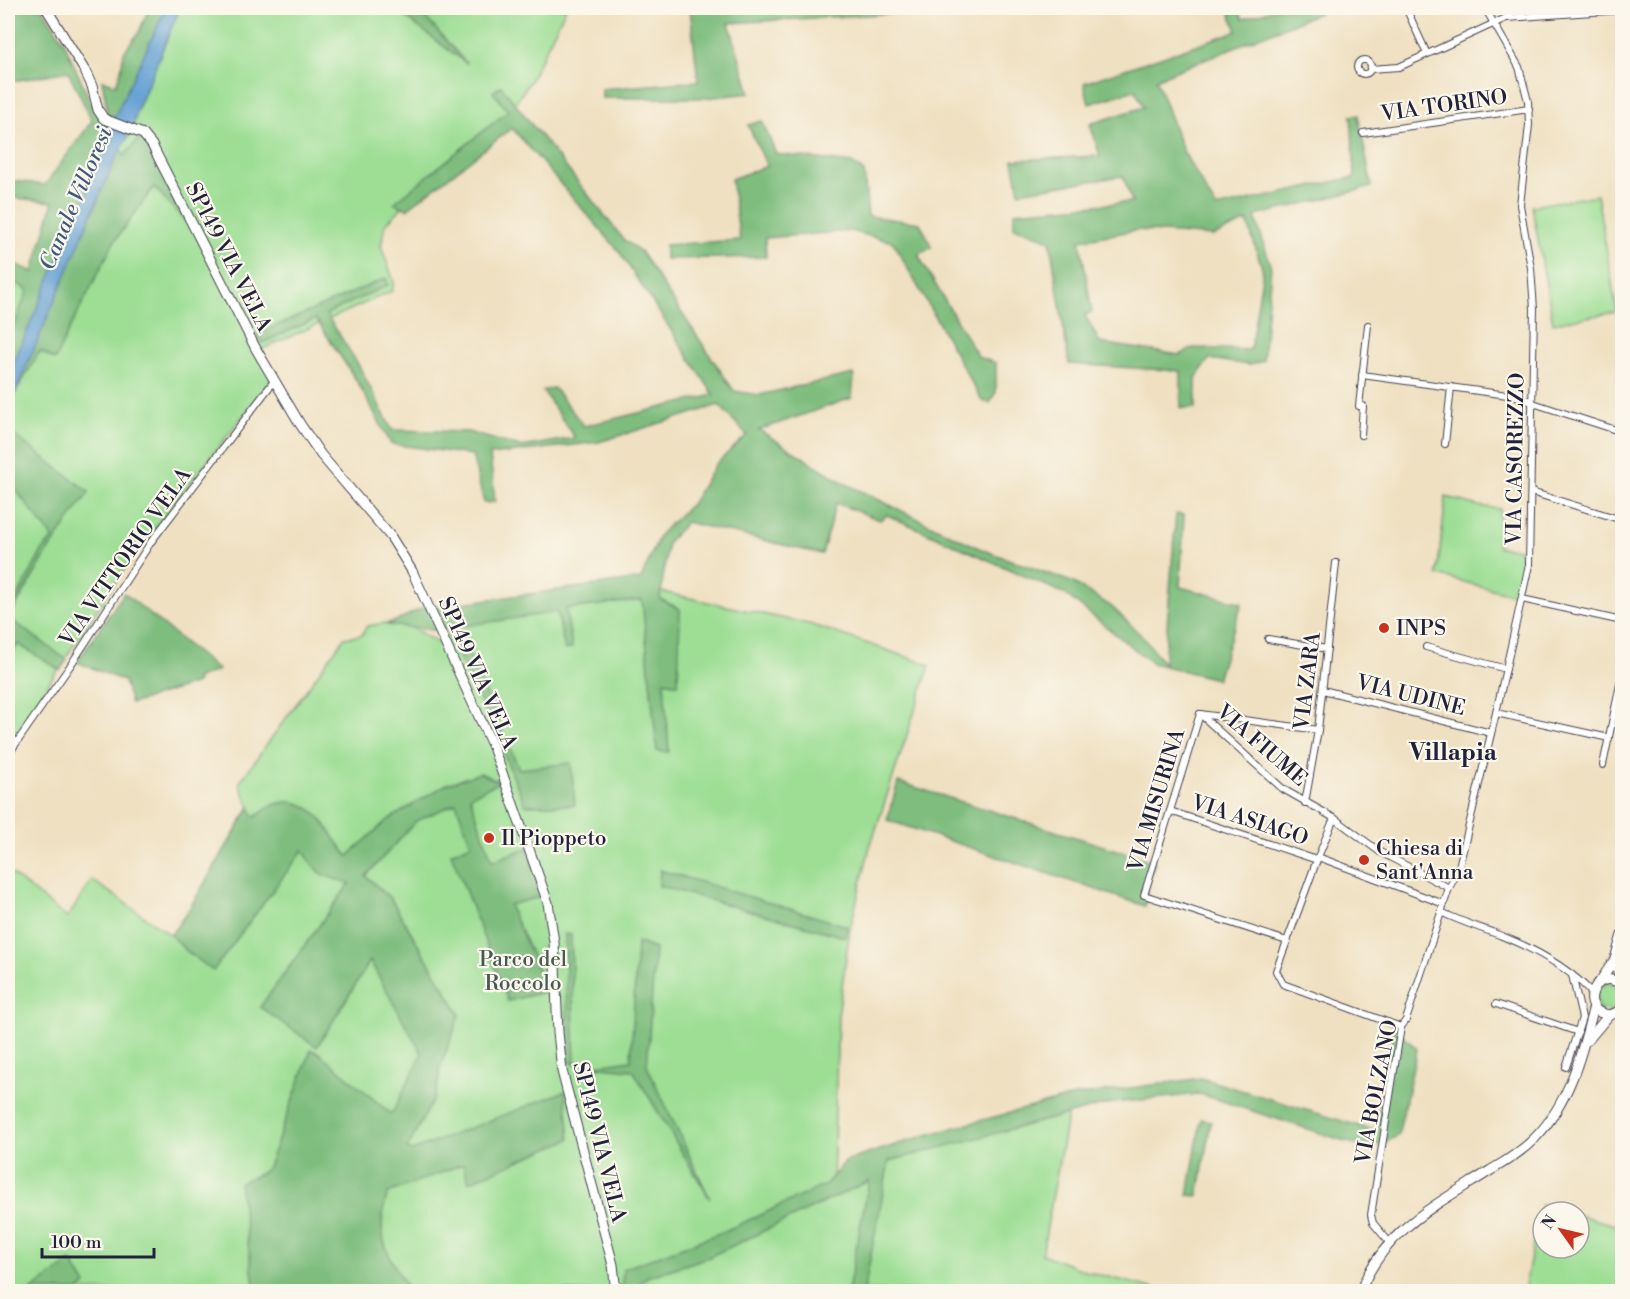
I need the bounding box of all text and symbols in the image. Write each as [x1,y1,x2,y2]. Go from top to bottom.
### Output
street label: VIA TORINO [1378,84,1509,128]
water label: Canale Villoresi [34,123,119,274]
street label: SP149 VIA VELA [179,178,277,337]
street label: VIA CASOREZZO [1501,373,1531,546]
street label: VIA VITTORIO VELA [54,463,198,653]
street label: SP149 VIA VELA [432,593,523,754]
place label: INPS [1396,616,1446,642]
marker: INPS [1377,621,1391,635]
street label: VIA ZARA [1289,630,1327,733]
street label: VIA UDINE [1353,670,1468,722]
street label: VIA FIUME [1210,699,1312,792]
street label: VIA MISURINA [1123,725,1191,876]
district label: Villapia [1408,738,1498,768]
street label: VIA ASIAGO [1187,790,1311,852]
place label: Il Pioppeto [501,826,606,852]
marker: Il Pioppeto [482,831,496,845]
place label: Chiesa di Sant'Anna [1376,836,1474,886]
marker: Chiesa di Sant'Anna [1357,853,1371,867]
park label: Parco del Roccolo [479,947,567,997]
street label: VIA BOLZANO [1350,1018,1404,1168]
street label: SP149 VIA VELA [567,1059,632,1226]
north arrow [1531,1200,1591,1260]
text: N [1538,1211,1561,1233]
scale bar [42,1221,154,1259]
text: 100 m [51,1231,102,1254]

